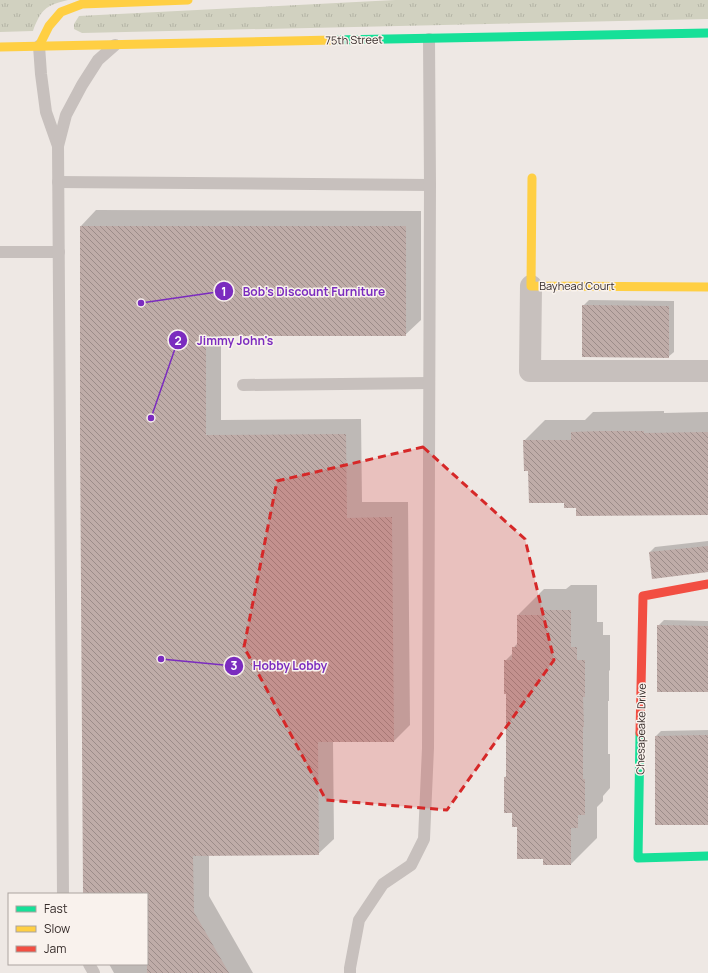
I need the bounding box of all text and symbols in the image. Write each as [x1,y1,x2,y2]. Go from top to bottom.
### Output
street label: 75th Street [325,32,383,47]
street label: Bayhead Court [539,278,615,293]
callout: Bob's Discount Furniture [214,279,393,303]
text: 1 [221,283,227,300]
text: Bob's Discount Furniture [243,283,385,300]
callout: Jimmy John's [168,328,281,352]
text: 2 [174,332,182,349]
text: Jimmy John's [197,332,274,349]
callout: Hobby Lobby [224,654,335,678]
text: 3 [231,657,238,674]
text: Hobby Lobby [253,657,327,674]
street label: Chesapeake Drive [632,683,649,775]
legend [8,893,148,965]
text: Fast [44,900,68,917]
text: Slow [44,920,70,937]
text: Jam [44,940,66,957]

